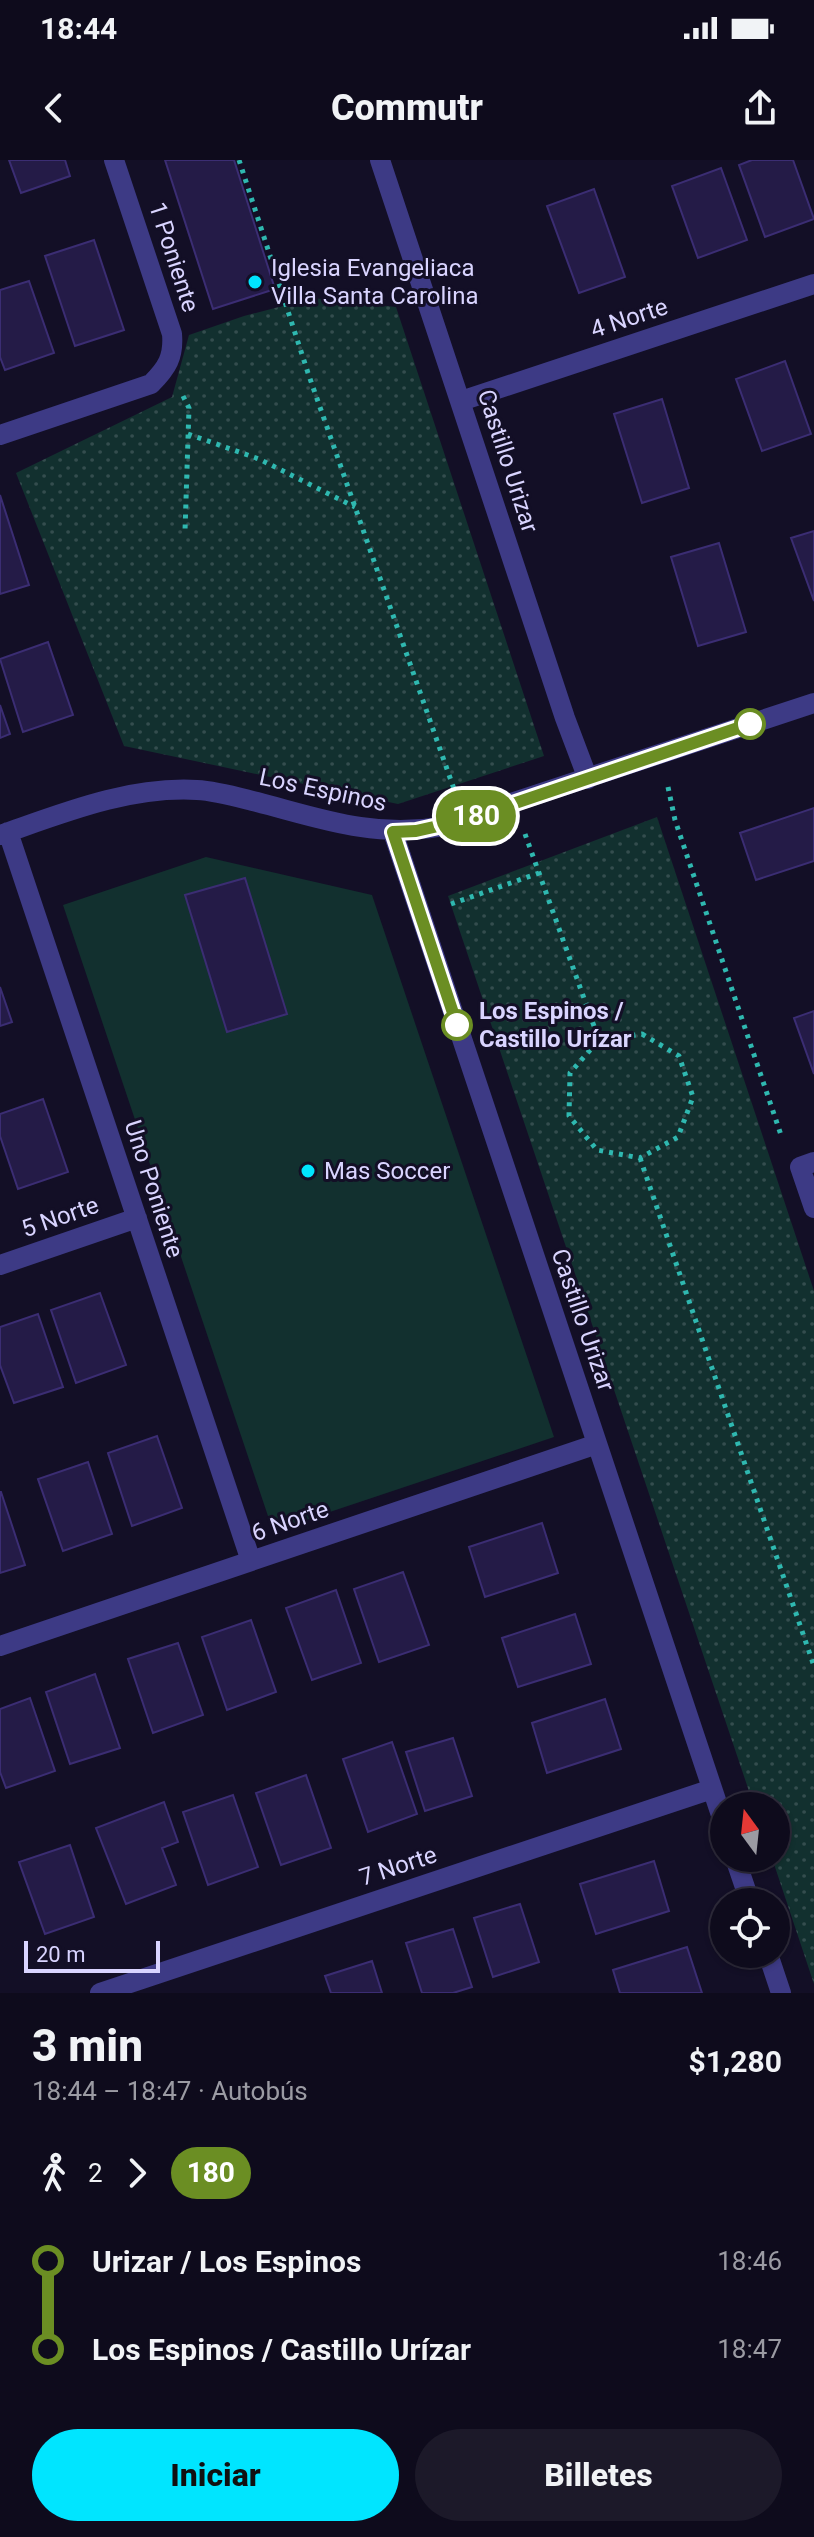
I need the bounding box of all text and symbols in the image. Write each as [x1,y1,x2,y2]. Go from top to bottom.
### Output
text: 18:44 [40,11,117,46]
icon: back [32,86,76,130]
icon: share [738,86,782,130]
text: Commutr [331,87,483,129]
street label: 1 Poniente [143,199,205,315]
place label: Iglesia Evangeliaca Villa Santa Carolina [271,254,478,310]
marker: Iglesia Evangeliaca Villa Santa Carolina [246,273,264,291]
street label: 4 Norte [587,292,671,344]
street label: Castillo Urizar [472,386,544,536]
unlabelled marker [735,709,765,739]
street label: Los Espinos [257,763,389,817]
line badge: 180 [430,790,522,842]
text: 180 [452,799,500,832]
place label: Los Espinos / Castillo Urízar [479,997,632,1053]
marker: Los Espinos / Castillo Urízar [442,1010,472,1040]
street label: Uno Poniente [119,1117,189,1261]
place label: Mas Soccer [324,1157,450,1185]
marker: Mas Soccer [299,1162,317,1180]
street label: 5 Norte [18,1191,102,1243]
street label: Castillo Urizar [546,1245,620,1395]
street label: 6 Norte [248,1495,332,1547]
north arrow [710,1792,790,1872]
map controls [710,1792,790,1968]
street label: 7 Norte [356,1840,440,1892]
button: locate [710,1888,790,1968]
scale bar [24,1937,160,1973]
text: 20 m [36,1942,85,1967]
text: 3 min [32,2020,143,2072]
text: $1,280 [689,2044,782,2079]
text: 18:44 – 18:47 · Autobús [32,2076,308,2106]
icon: walk [32,2151,76,2195]
icon: forward [115,2151,159,2195]
text: 180 [187,2156,235,2189]
text: 2 [88,2158,103,2188]
text: Urizar / Los Espinos [92,2244,361,2279]
text: 18:46 [717,2246,782,2276]
text: Los Espinos / Castillo Urízar [92,2332,471,2367]
text: 18:47 [717,2334,782,2364]
button: Iniciar [32,2429,399,2521]
button: Billetes [415,2429,782,2521]

